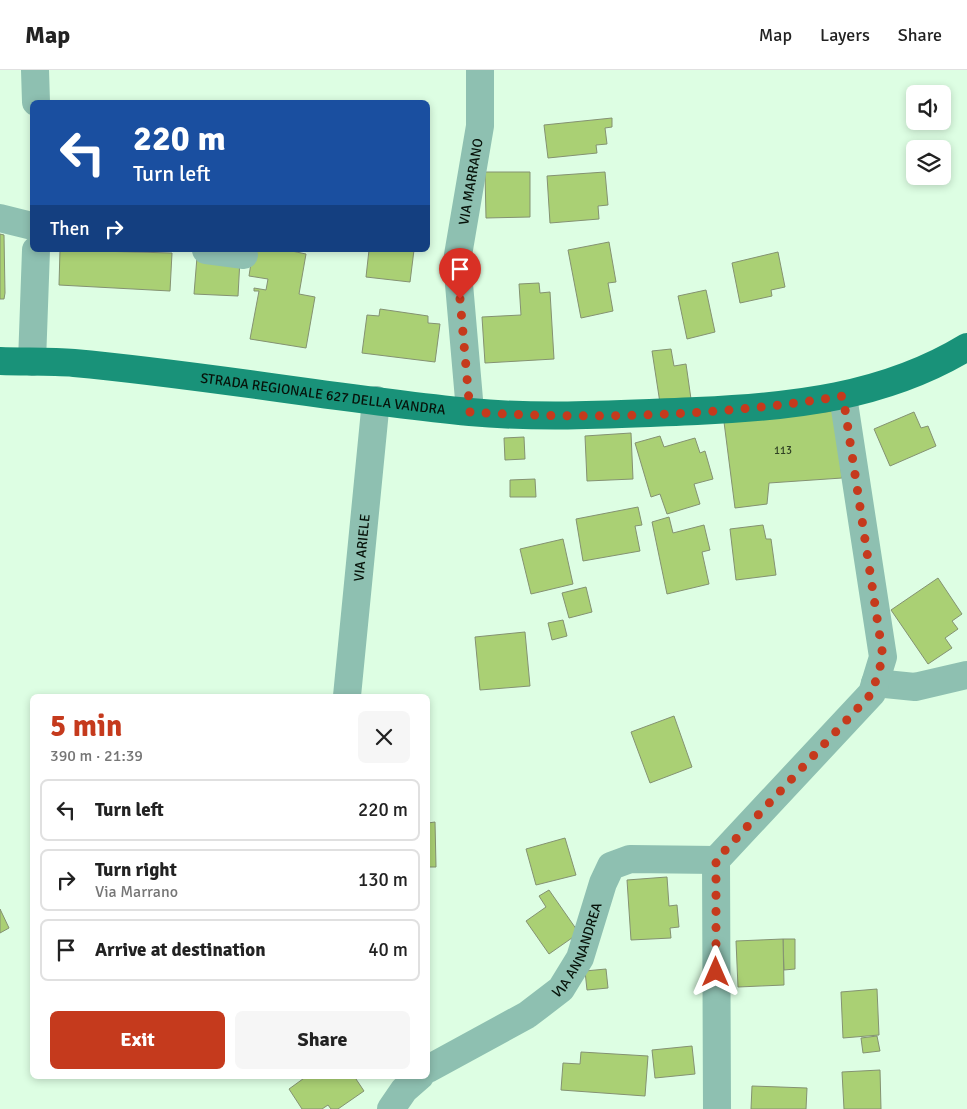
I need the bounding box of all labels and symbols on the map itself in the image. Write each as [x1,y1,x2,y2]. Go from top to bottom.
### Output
street label: VIA MARRANO [455,137,486,226]
pin [439,248,481,299]
street label: STRADA REGIONALE 627 DELLA VANDRA [200,369,447,418]
house number: 113 [774,444,792,457]
street label: VIA ARIELE [350,513,373,582]
street label: VIA ANNANDREA [548,900,605,1001]
position arrow [689,945,741,997]

